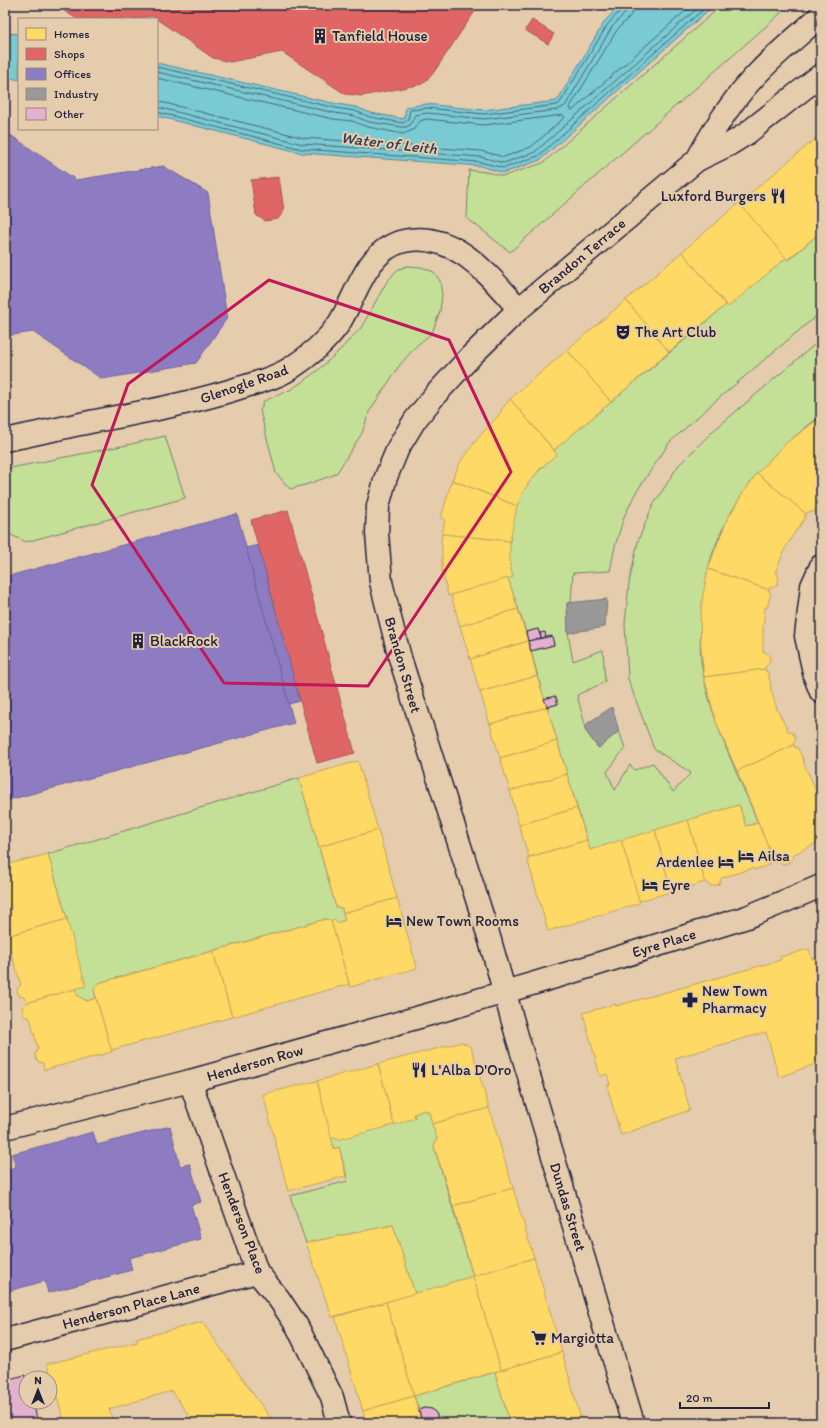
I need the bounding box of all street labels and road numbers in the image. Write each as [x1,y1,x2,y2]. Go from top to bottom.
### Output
street label: Brandon Terrace [535,214,629,298]
street label: Glenogle Road [198,361,290,407]
street label: Brandon Street [381,615,425,715]
street label: Eyre Place [630,925,698,961]
street label: Henderson Row [205,1041,305,1085]
street label: Dundas Street [546,1160,590,1254]
street label: Henderson Place [214,1170,270,1276]
street label: Henderson Place Lane [60,1279,202,1333]

